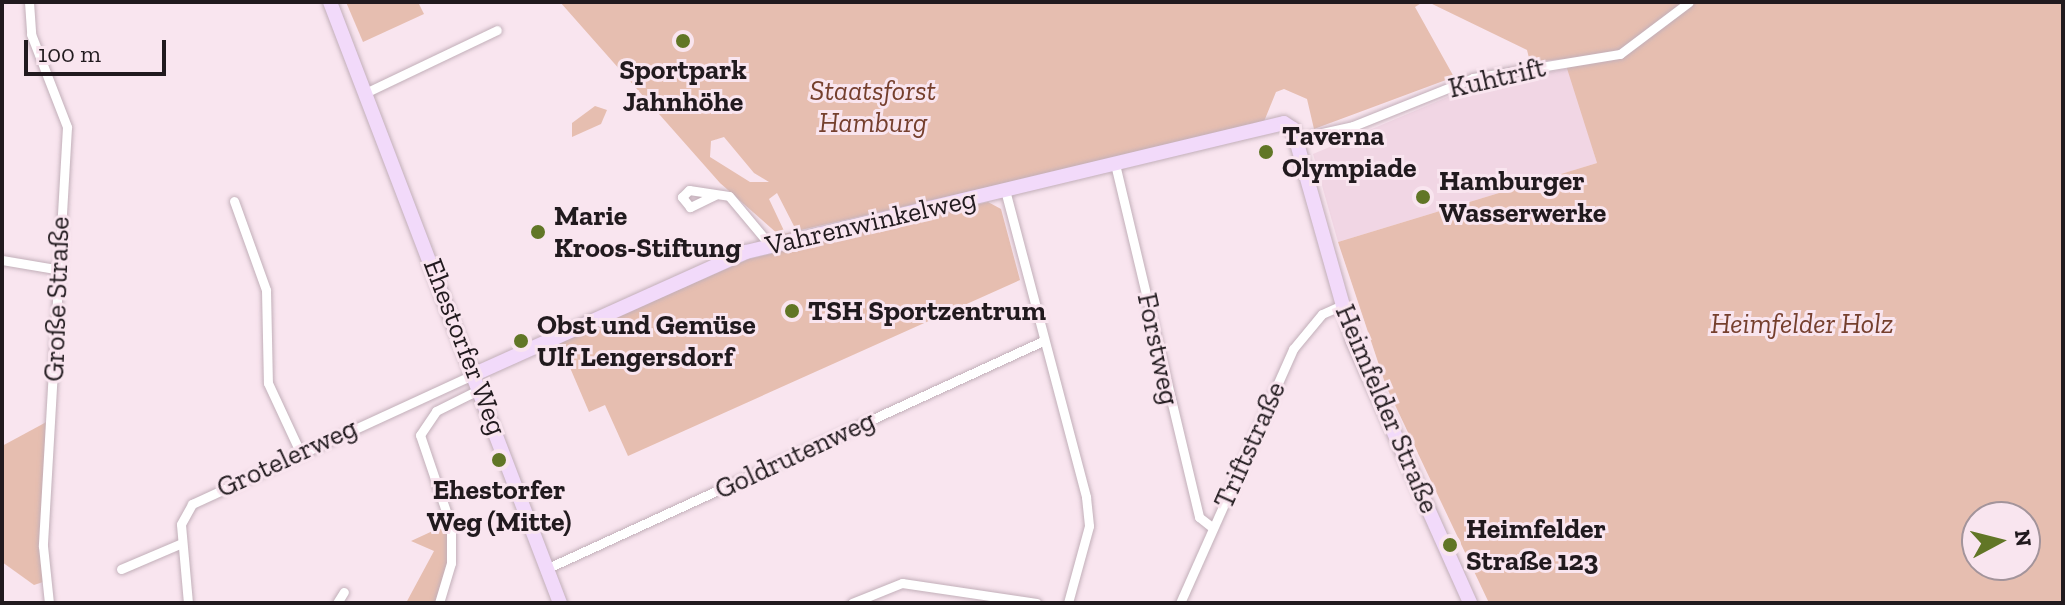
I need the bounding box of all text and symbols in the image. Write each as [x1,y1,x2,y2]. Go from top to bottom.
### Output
scale bar [28,24,170,74]
marker: Sportpark Jahnhöhe [674,32,692,50]
text: 100 m [38,39,101,68]
street label: Kuhtrift [1445,51,1549,105]
place label: Sportpark Jahnhöhe [619,53,747,119]
park label: Staatsforst Hamburg [810,74,936,140]
place label: Taverna Olympiade [1282,119,1417,185]
marker: Taverna Olympiade [1257,143,1275,161]
place label: Hamburger Wasserwerke [1439,164,1606,230]
street label: Vahrenwinkelweg [762,181,980,263]
marker: Hamburger Wasserwerke [1414,188,1432,206]
place label: Marie Kroos-Stiftung [554,199,741,265]
street label: Große Straße [37,216,77,382]
marker: Marie Kroos-Stiftung [529,223,547,241]
street label: Ehestorfer Weg [416,253,514,441]
street label: Forstweg [1130,290,1186,408]
place label: TSH Sportzentrum [808,294,1046,328]
street label: Heimfelder Straße [1328,299,1446,519]
marker: TSH Sportzentrum [783,302,801,320]
park label: Heimfelder Holz [1710,307,1894,341]
place label: Obst und Gemüse Ulf Lengersdorf [537,308,756,374]
marker: Obst und Gemüse Ulf Lengersdorf [512,332,530,350]
street label: Triftstraße [1207,376,1293,514]
street label: Goldrutenweg [710,403,880,507]
street label: Grotelerweg [211,411,363,505]
marker: Ehestorfer Weg (Mitte) [490,451,508,469]
place label: Ehestorfer Weg (Mitte) [427,473,571,539]
north arrow [1961,501,2041,581]
place label: Heimfelder Straße 123 [1466,512,1606,578]
text: N [2009,528,2038,548]
marker: Heimfelder Straße 123 [1441,536,1459,554]

